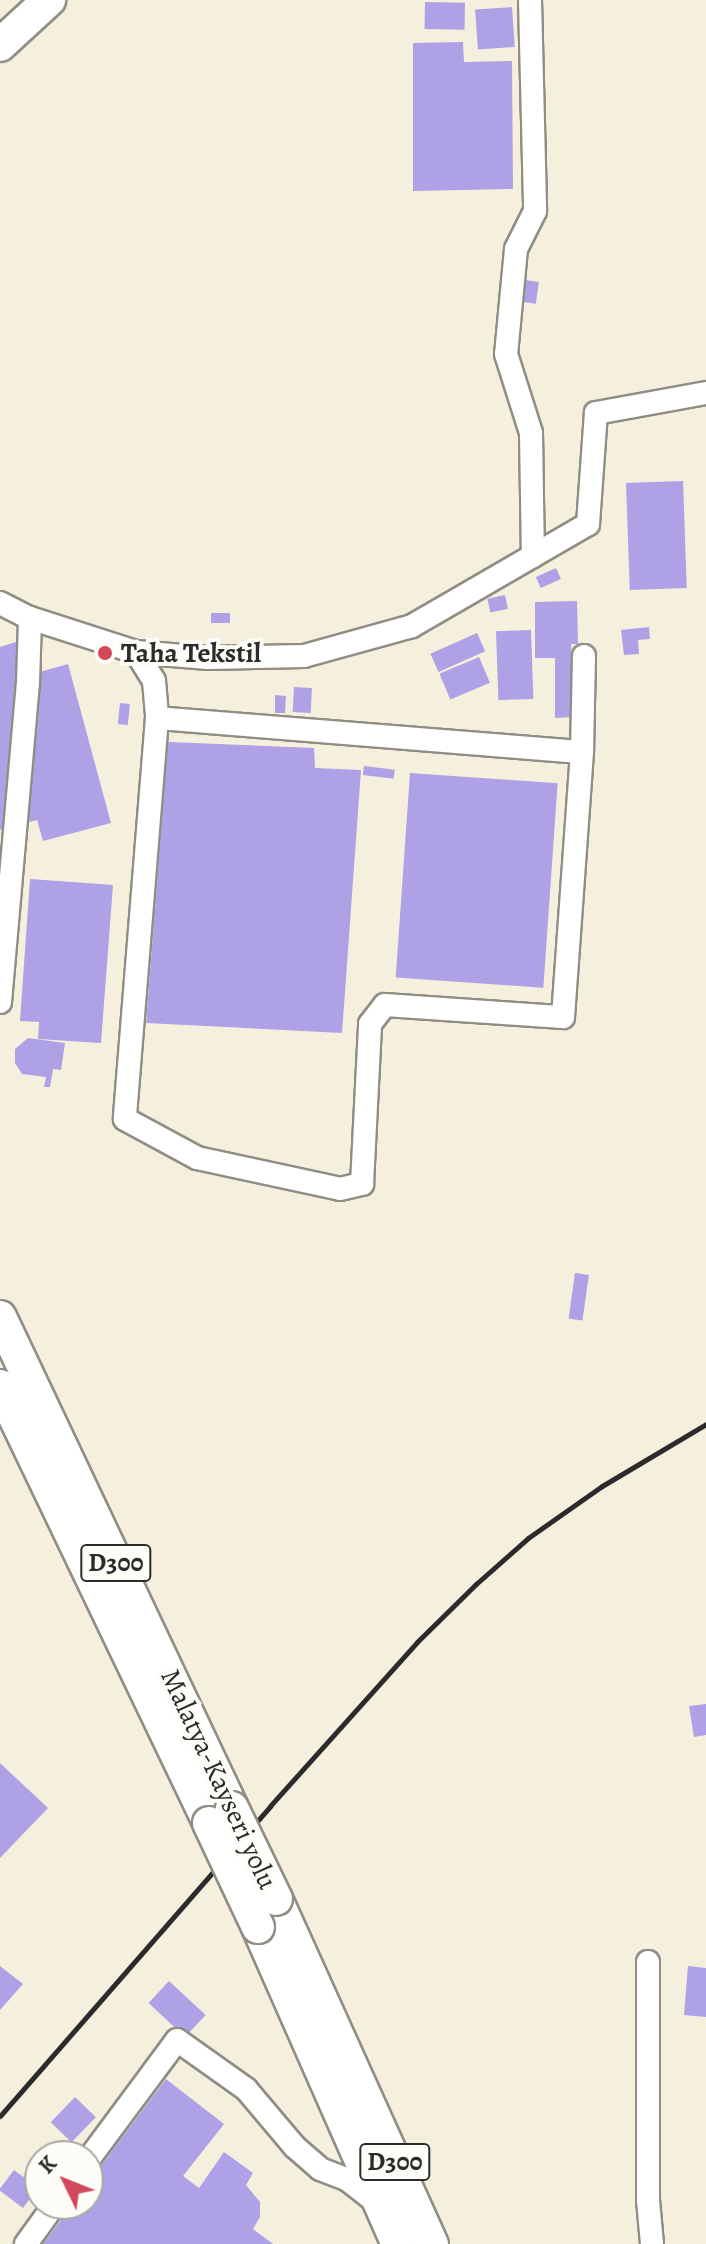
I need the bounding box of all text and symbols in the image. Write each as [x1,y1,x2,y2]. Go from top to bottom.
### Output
place label: Taha Tekstil [121,636,261,670]
marker: Taha Tekstil [96,644,114,662]
road number: D300 [80,1541,152,1585]
street label: Malatya-Kayseri yolu [153,1664,285,1894]
north arrow [24,2140,104,2220]
road number: D300 [359,2140,431,2184]
text: K [32,2149,64,2181]

